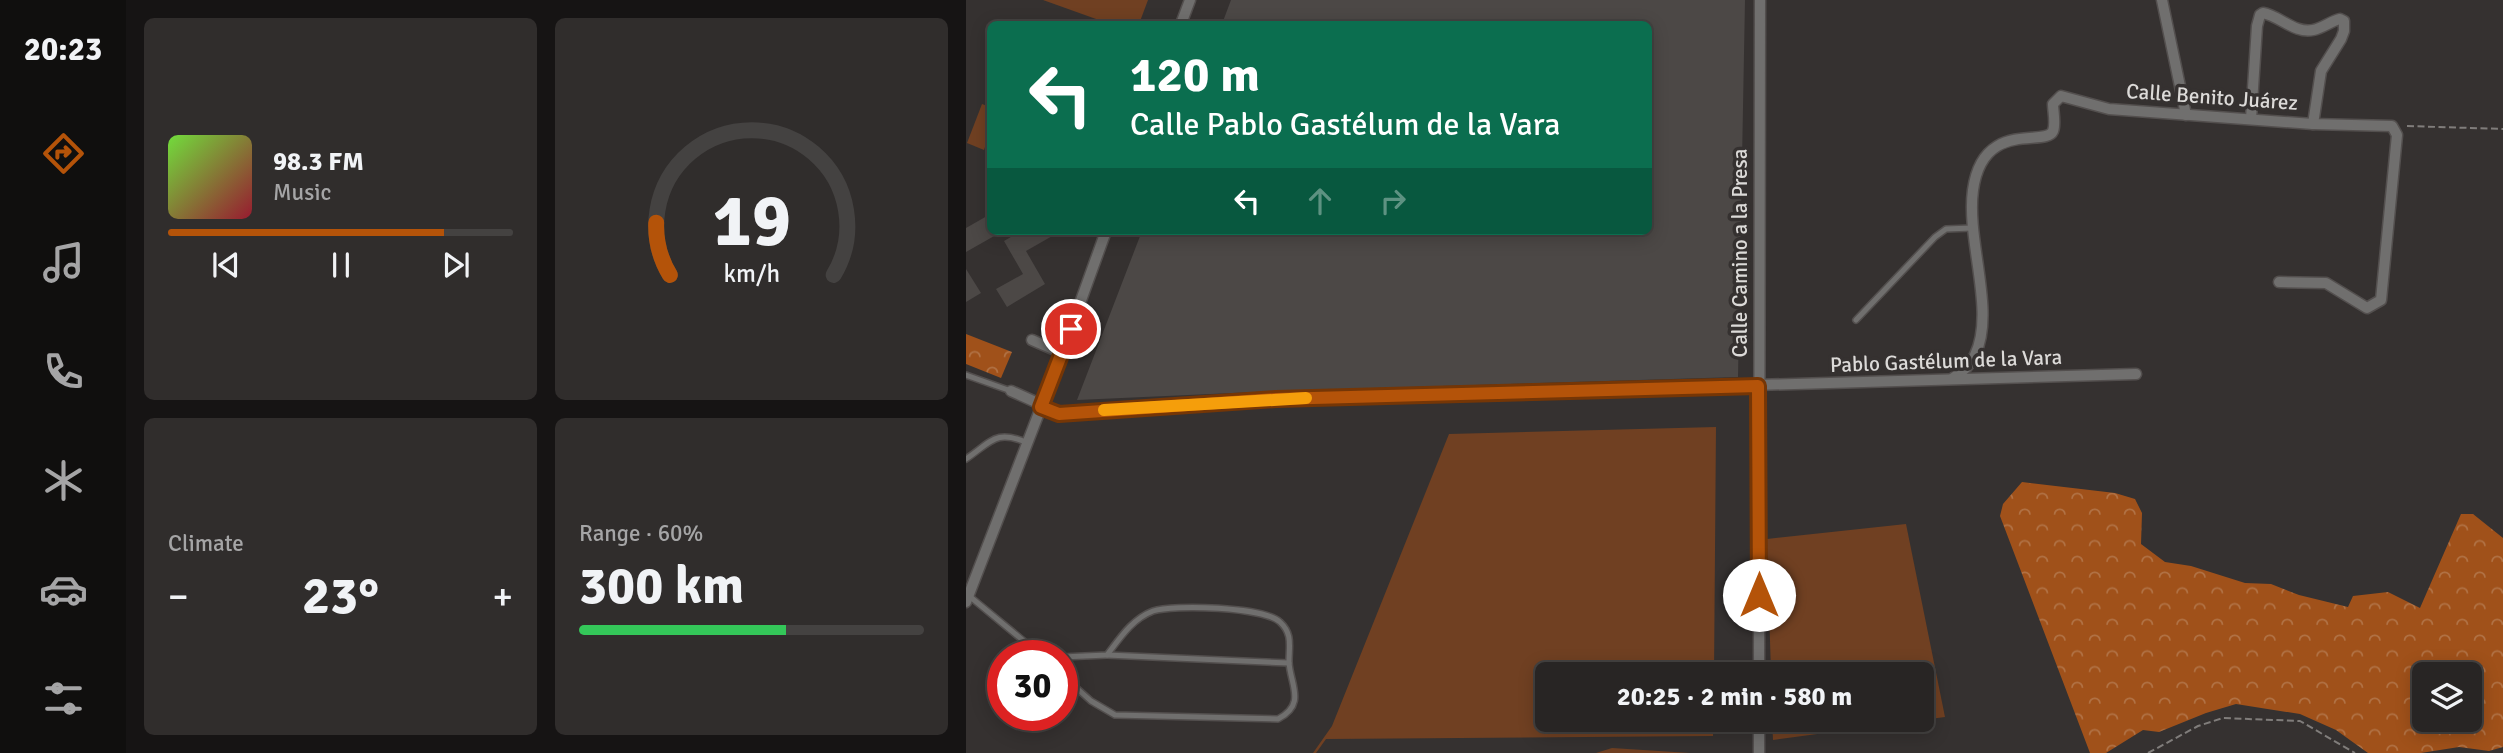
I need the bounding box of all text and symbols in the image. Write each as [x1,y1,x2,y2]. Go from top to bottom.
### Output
text: 20:23 [24,30,102,69]
text: 120 m [1130,45,1260,105]
icon: left [1015,49,1106,140]
street label: Calle Benito Juárez [2125,78,2299,116]
text: Calle Pablo Gastélum de la Vara [1130,105,1560,144]
icon: directions [39,129,88,178]
text: 98.3 FM [273,146,364,178]
street label: Calle Camino a la Presa [1727,149,1753,357]
text: Music [273,178,331,207]
text: 19 [712,178,791,267]
icon: left [1228,182,1266,220]
icon: ahead [1301,182,1339,220]
icon: right [1374,182,1412,220]
icon: music [39,238,88,287]
icon: previous [207,246,245,284]
icon: pause [322,246,360,284]
icon: next [437,246,475,284]
text: km/h [723,258,780,289]
pin [1041,299,1101,359]
icon: arrive [1052,310,1090,348]
street label: Pablo Gastélum de la Vara [1829,344,2063,378]
icon: phone [39,347,88,396]
icon: climate [39,456,88,505]
text: Range · 60% [579,519,703,548]
text: Climate [168,529,244,558]
text: 300 km [579,554,744,618]
position arrow [1722,558,1796,632]
text: 23° [302,564,379,628]
icon: car [39,565,88,614]
text: − [168,573,189,620]
text: + [492,573,513,620]
speed limit sign: 30 [987,640,1078,731]
map controls [2412,662,2482,732]
button: layers [2412,662,2482,732]
icon: filters [39,674,88,723]
text: 20:25 · 2 min · 580 m [1617,681,1852,713]

